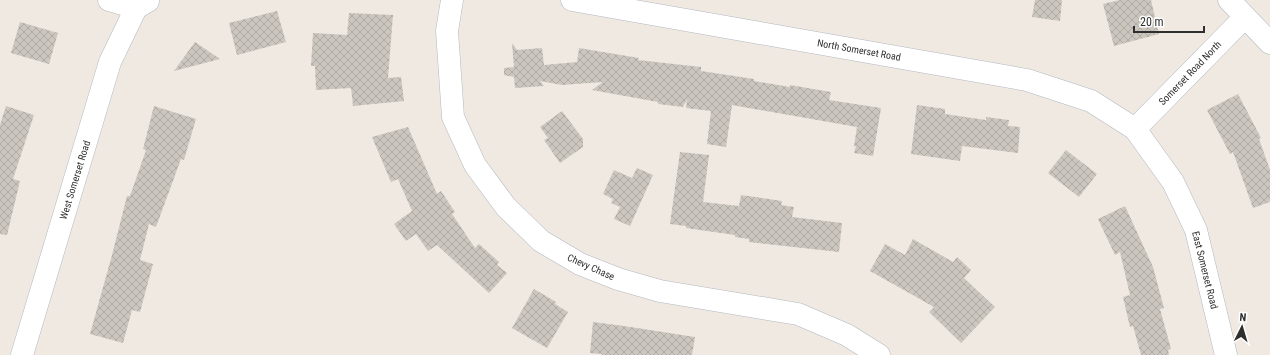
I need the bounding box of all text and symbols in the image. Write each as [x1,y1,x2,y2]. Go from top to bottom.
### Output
scale bar [1134,8,1204,34]
text: 20 m [1140,15,1164,29]
street label: North Somerset Road [816,37,902,63]
street label: Somerset Road North [1157,39,1223,107]
street label: West Somerset Road [58,139,92,221]
street label: East Somerset Road [1190,230,1220,310]
street label: Chevy Chase [566,252,617,282]
north arrow [1222,307,1262,347]
text: N [1239,311,1247,324]

